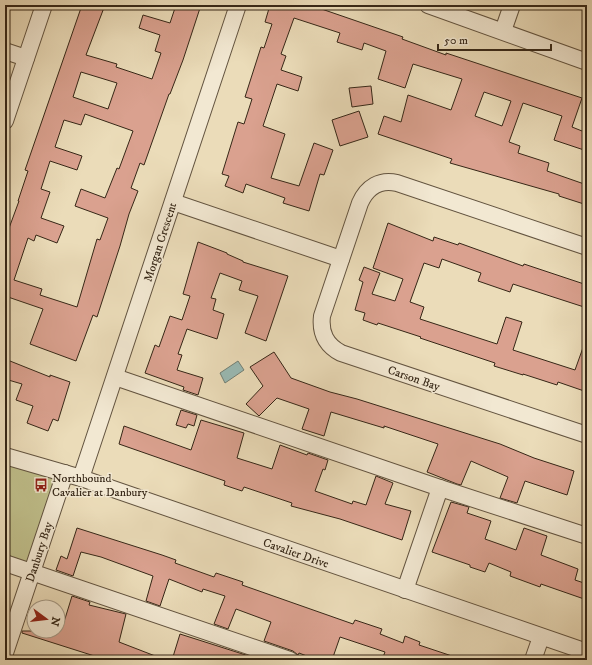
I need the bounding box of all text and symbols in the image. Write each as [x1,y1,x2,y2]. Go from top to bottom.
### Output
scale bar [438,26,551,52]
text: 50 m [444,33,468,48]
street label: Morgan Crescent [141,201,180,284]
street label: Carson Bay [386,362,442,395]
place label: Northbound Cavalier at Danbury [52,471,148,500]
bus stop icon: Northbound Cavalier at Danbury [33,477,49,493]
street label: Danbury Bay [23,520,56,584]
street label: Cavalier Drive [261,535,331,572]
north arrow [26,599,66,639]
text: N [47,615,63,628]

